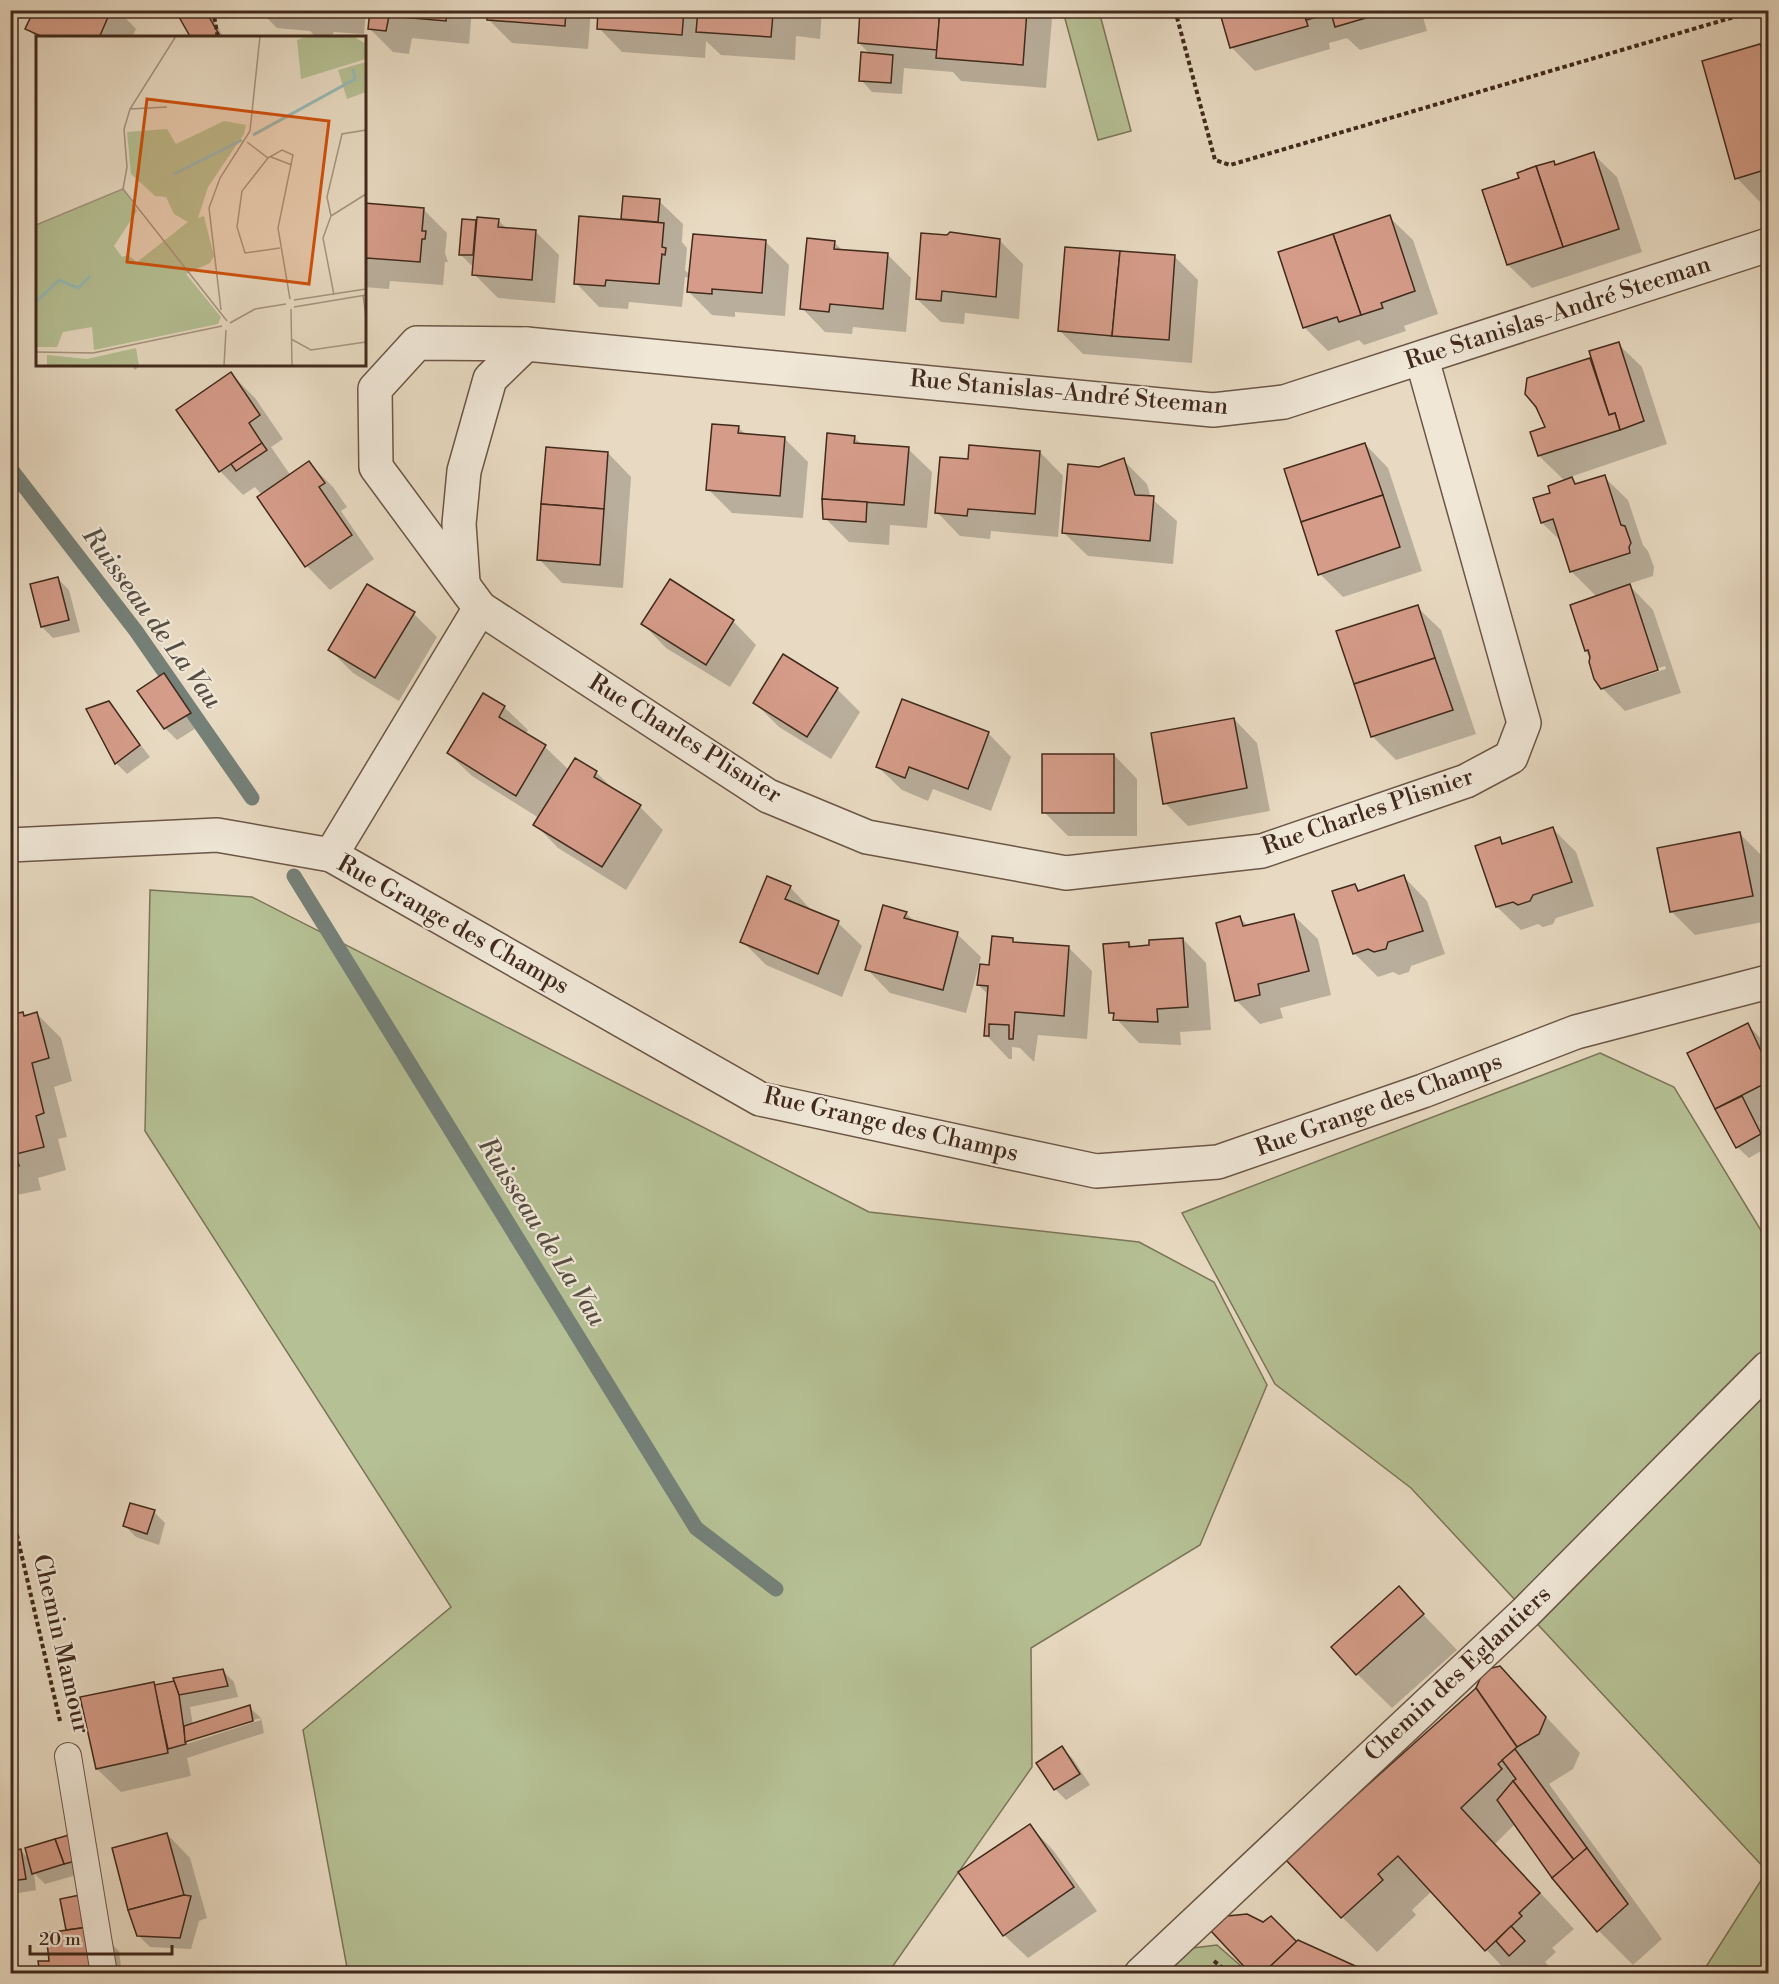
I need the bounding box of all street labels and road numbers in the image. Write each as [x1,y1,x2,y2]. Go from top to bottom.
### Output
street label: Rue Stanislas-André Steeman [1402,249,1714,377]
street label: Rue Stanislas-André Steeman [909,364,1229,422]
street label: Rue Charles Plisnier [583,668,787,810]
street label: Rue Charles Plisnier [1258,762,1478,862]
street label: Rue Grange des Champs [332,849,574,1001]
street label: Rue Grange des Champs [1252,1046,1506,1164]
street label: Rue Grange des Champs [761,1081,1021,1169]
street label: Chemin Mamour [26,1551,96,1737]
street label: Chemin des Eglantiers [1358,1580,1558,1768]

